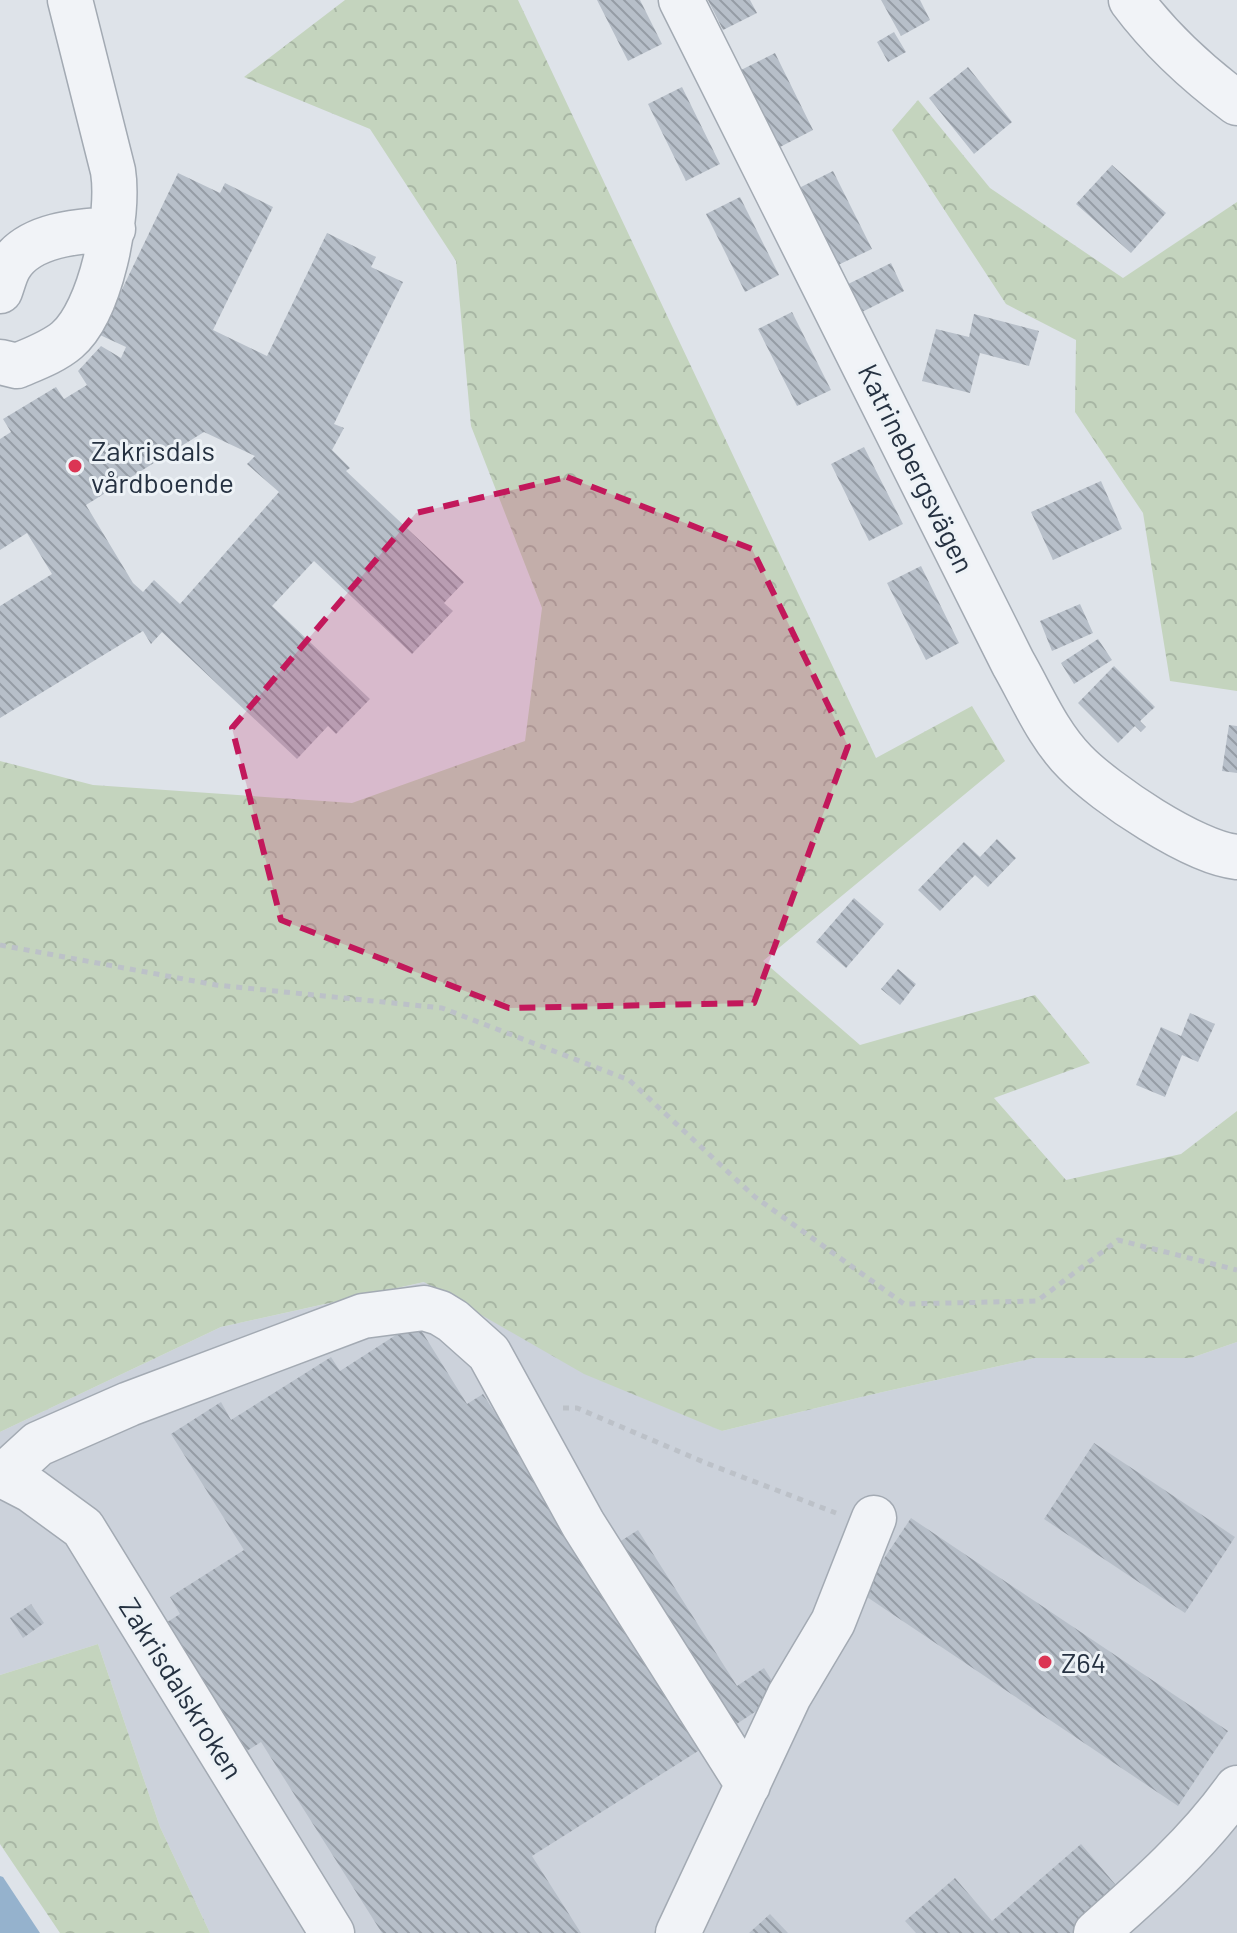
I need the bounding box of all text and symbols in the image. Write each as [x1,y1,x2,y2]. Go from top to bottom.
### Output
street label: Katrinebergsvägen [852,358,982,578]
place label: Zakrisdals vårdboende [91,433,234,499]
marker: Zakrisdals vårdboende [66,457,84,475]
street label: Zakrisdalskroken [113,1591,251,1785]
place label: Z64 [1061,1645,1106,1679]
marker: Z64 [1036,1653,1054,1671]

